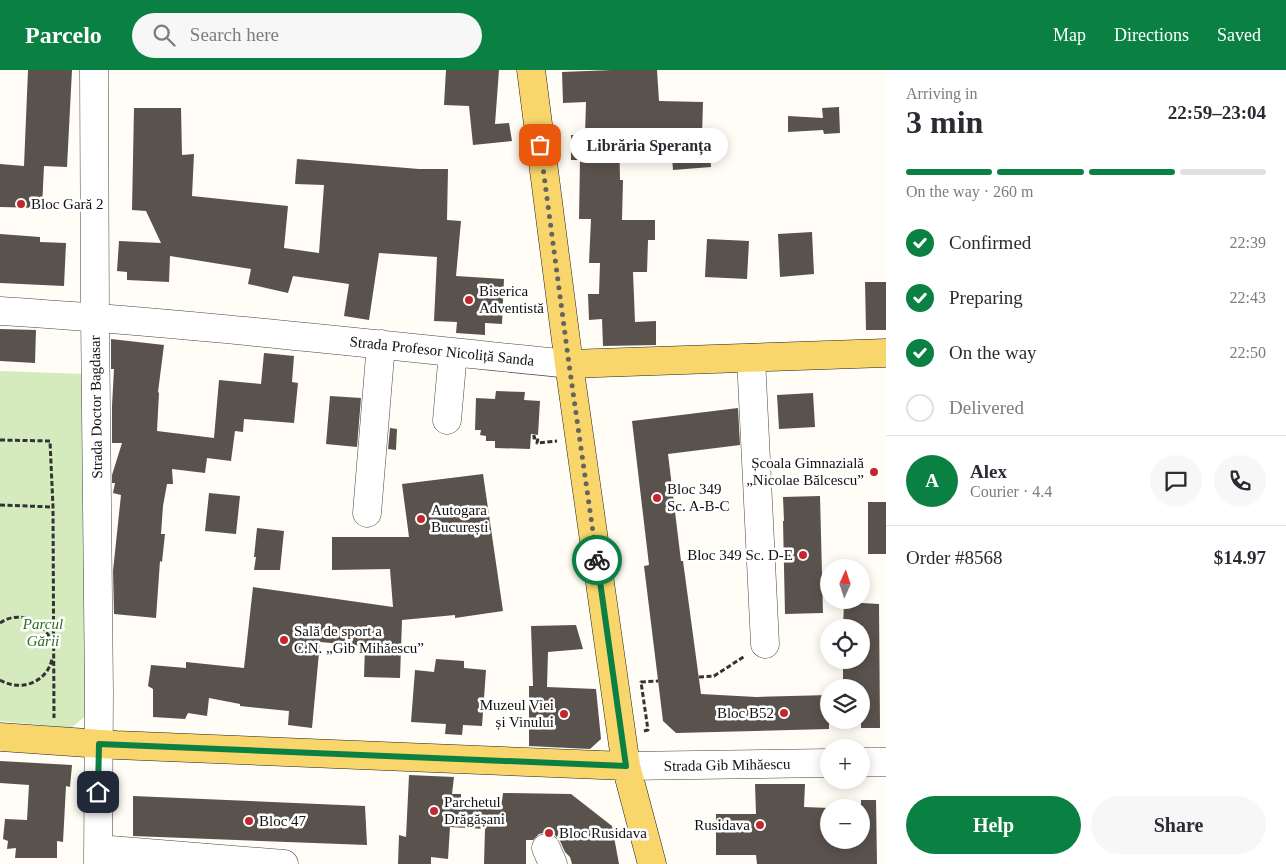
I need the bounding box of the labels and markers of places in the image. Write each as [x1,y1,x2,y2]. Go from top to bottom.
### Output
pin [519,124,561,166]
callout: Librăria Speranța [570,128,728,162]
place label: Bloc Gară 2 [31,196,103,212]
marker: Bloc Gară 2 [15,198,27,210]
place label: Biserica Adventistă [479,283,544,316]
marker: Biserica Adventistă [463,294,475,306]
place label: Școala Gimnazială „Nicolae Bălcescu” [746,455,864,488]
marker: Școala Gimnazială „Nicolae Bălcescu” [868,466,880,478]
place label: Bloc 349 Sc. A-B-C [667,481,730,514]
marker: Bloc 349 Sc. A-B-C [651,492,663,504]
place label: Autogara București [431,502,489,536]
marker: Autogara București [415,513,427,525]
place label: Bloc 349 Sc. D-E [687,547,793,563]
marker: Bloc 349 Sc. D-E [797,549,809,561]
place label: Sală de sport a C.N. „Gib Mihăescu” [294,623,424,656]
marker: Sală de sport a C.N. „Gib Mihăescu” [278,634,290,646]
place label: Muzeul Viei și Vinului [480,697,554,731]
place label: Bloc B52 [717,705,774,721]
marker: Bloc B52 [778,707,790,719]
marker: Muzeul Viei și Vinului [558,708,570,720]
pin [77,771,119,813]
place label: Parchetul Drăgășani [444,794,505,828]
marker: Parchetul Drăgășani [428,805,440,817]
place label: Bloc 47 [259,813,307,829]
marker: Bloc 47 [243,815,255,827]
place label: Rusidava [694,817,750,833]
marker: Rusidava [754,819,766,831]
place label: Bloc Rusidava [559,825,647,841]
marker: Bloc Rusidava [543,827,555,839]

